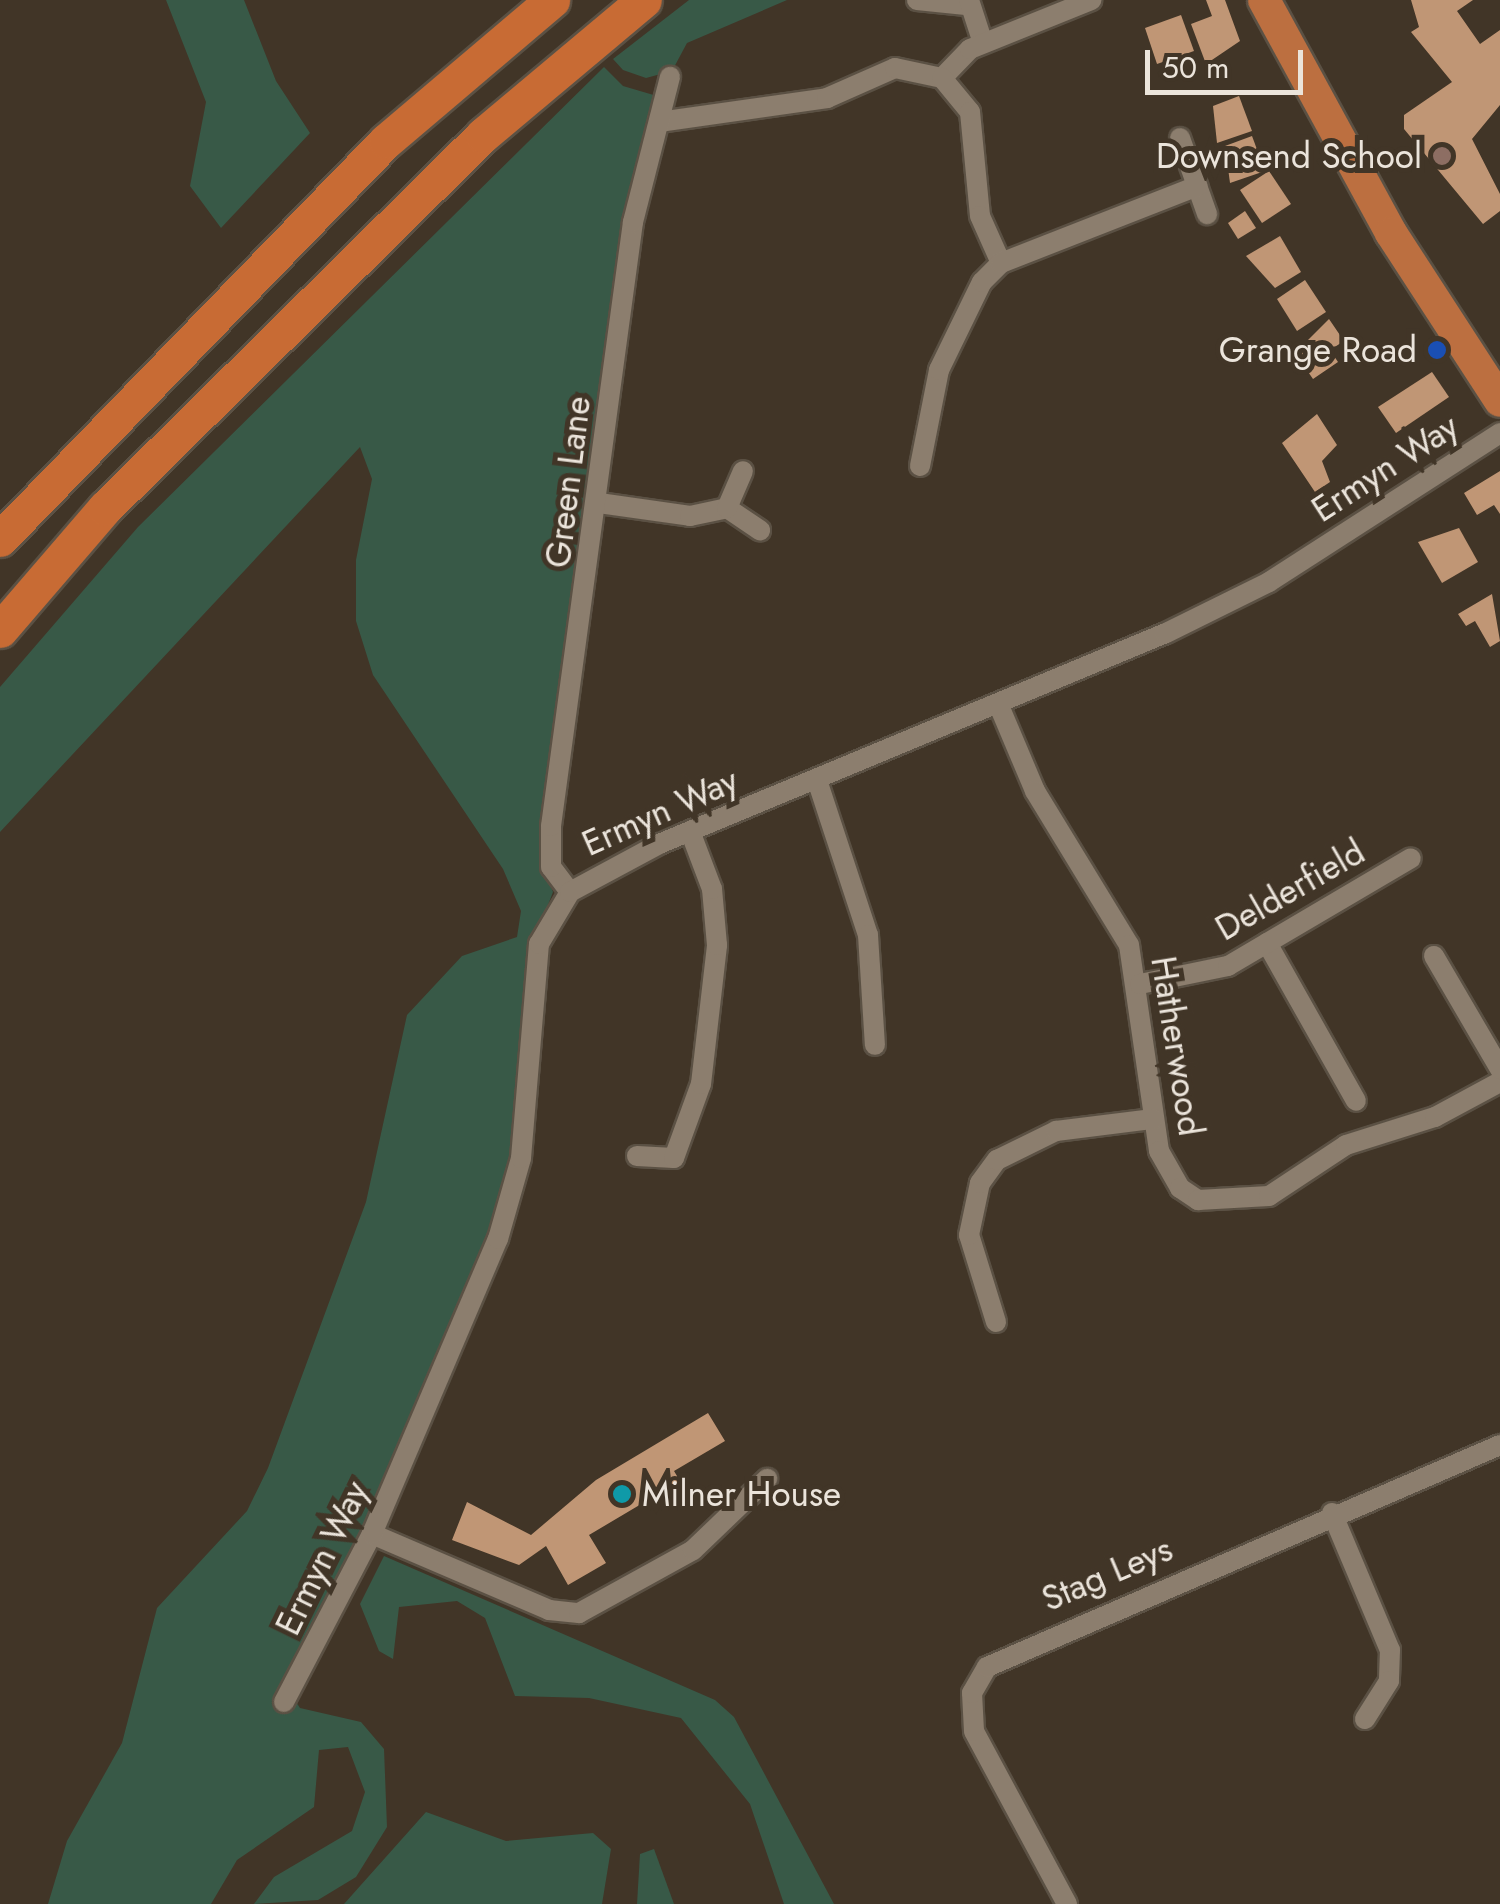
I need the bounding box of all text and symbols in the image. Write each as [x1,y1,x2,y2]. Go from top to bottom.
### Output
scale bar [1150,30,1308,92]
text: 50 m [1162,46,1229,89]
place label: Downsend School [1156,135,1422,177]
marker: Downsend School [1431,145,1453,167]
place label: Grange Road [1219,329,1417,371]
marker: Grange Road [1426,339,1448,361]
street label: Green Lane [537,394,599,570]
street label: Ermyn Way [1304,405,1466,531]
street label: Ermyn Way [576,759,744,865]
street label: Delderfield [1208,831,1372,949]
street label: Hatherwood [1142,953,1212,1139]
place label: Milner House [642,1473,841,1515]
street label: Ermyn Way [267,1474,377,1642]
marker: Milner House [611,1483,633,1505]
street label: Stag Leys [1035,1528,1179,1620]

